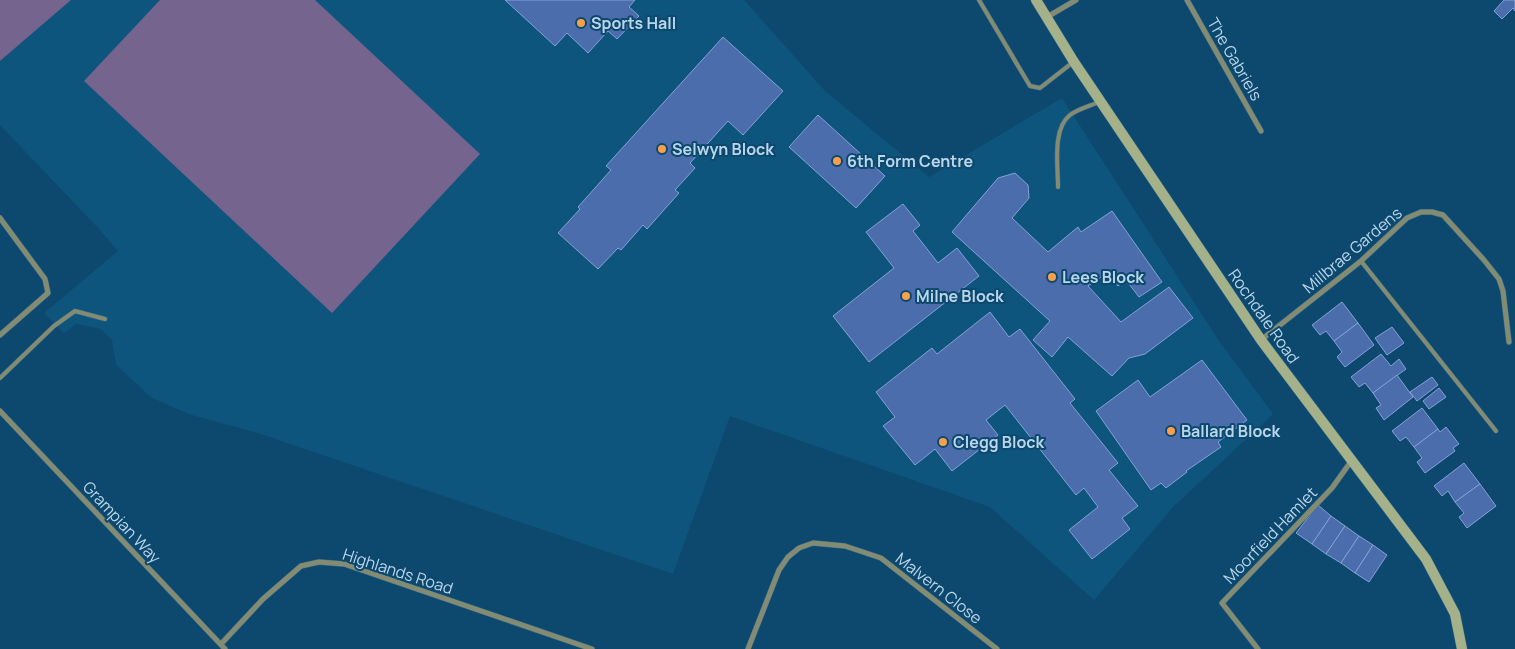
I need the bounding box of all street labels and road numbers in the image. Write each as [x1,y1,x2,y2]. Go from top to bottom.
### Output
street label: The Gabriels [1202,14,1268,104]
street label: Millbrae Gardens [1298,202,1406,298]
street label: Rochdale Road [1223,264,1305,368]
street label: Grampian Way [78,476,166,568]
street label: Moorfield Hamlet [1218,482,1322,588]
street label: Highlands Road [340,543,456,599]
street label: Malvern Close [891,547,987,629]

